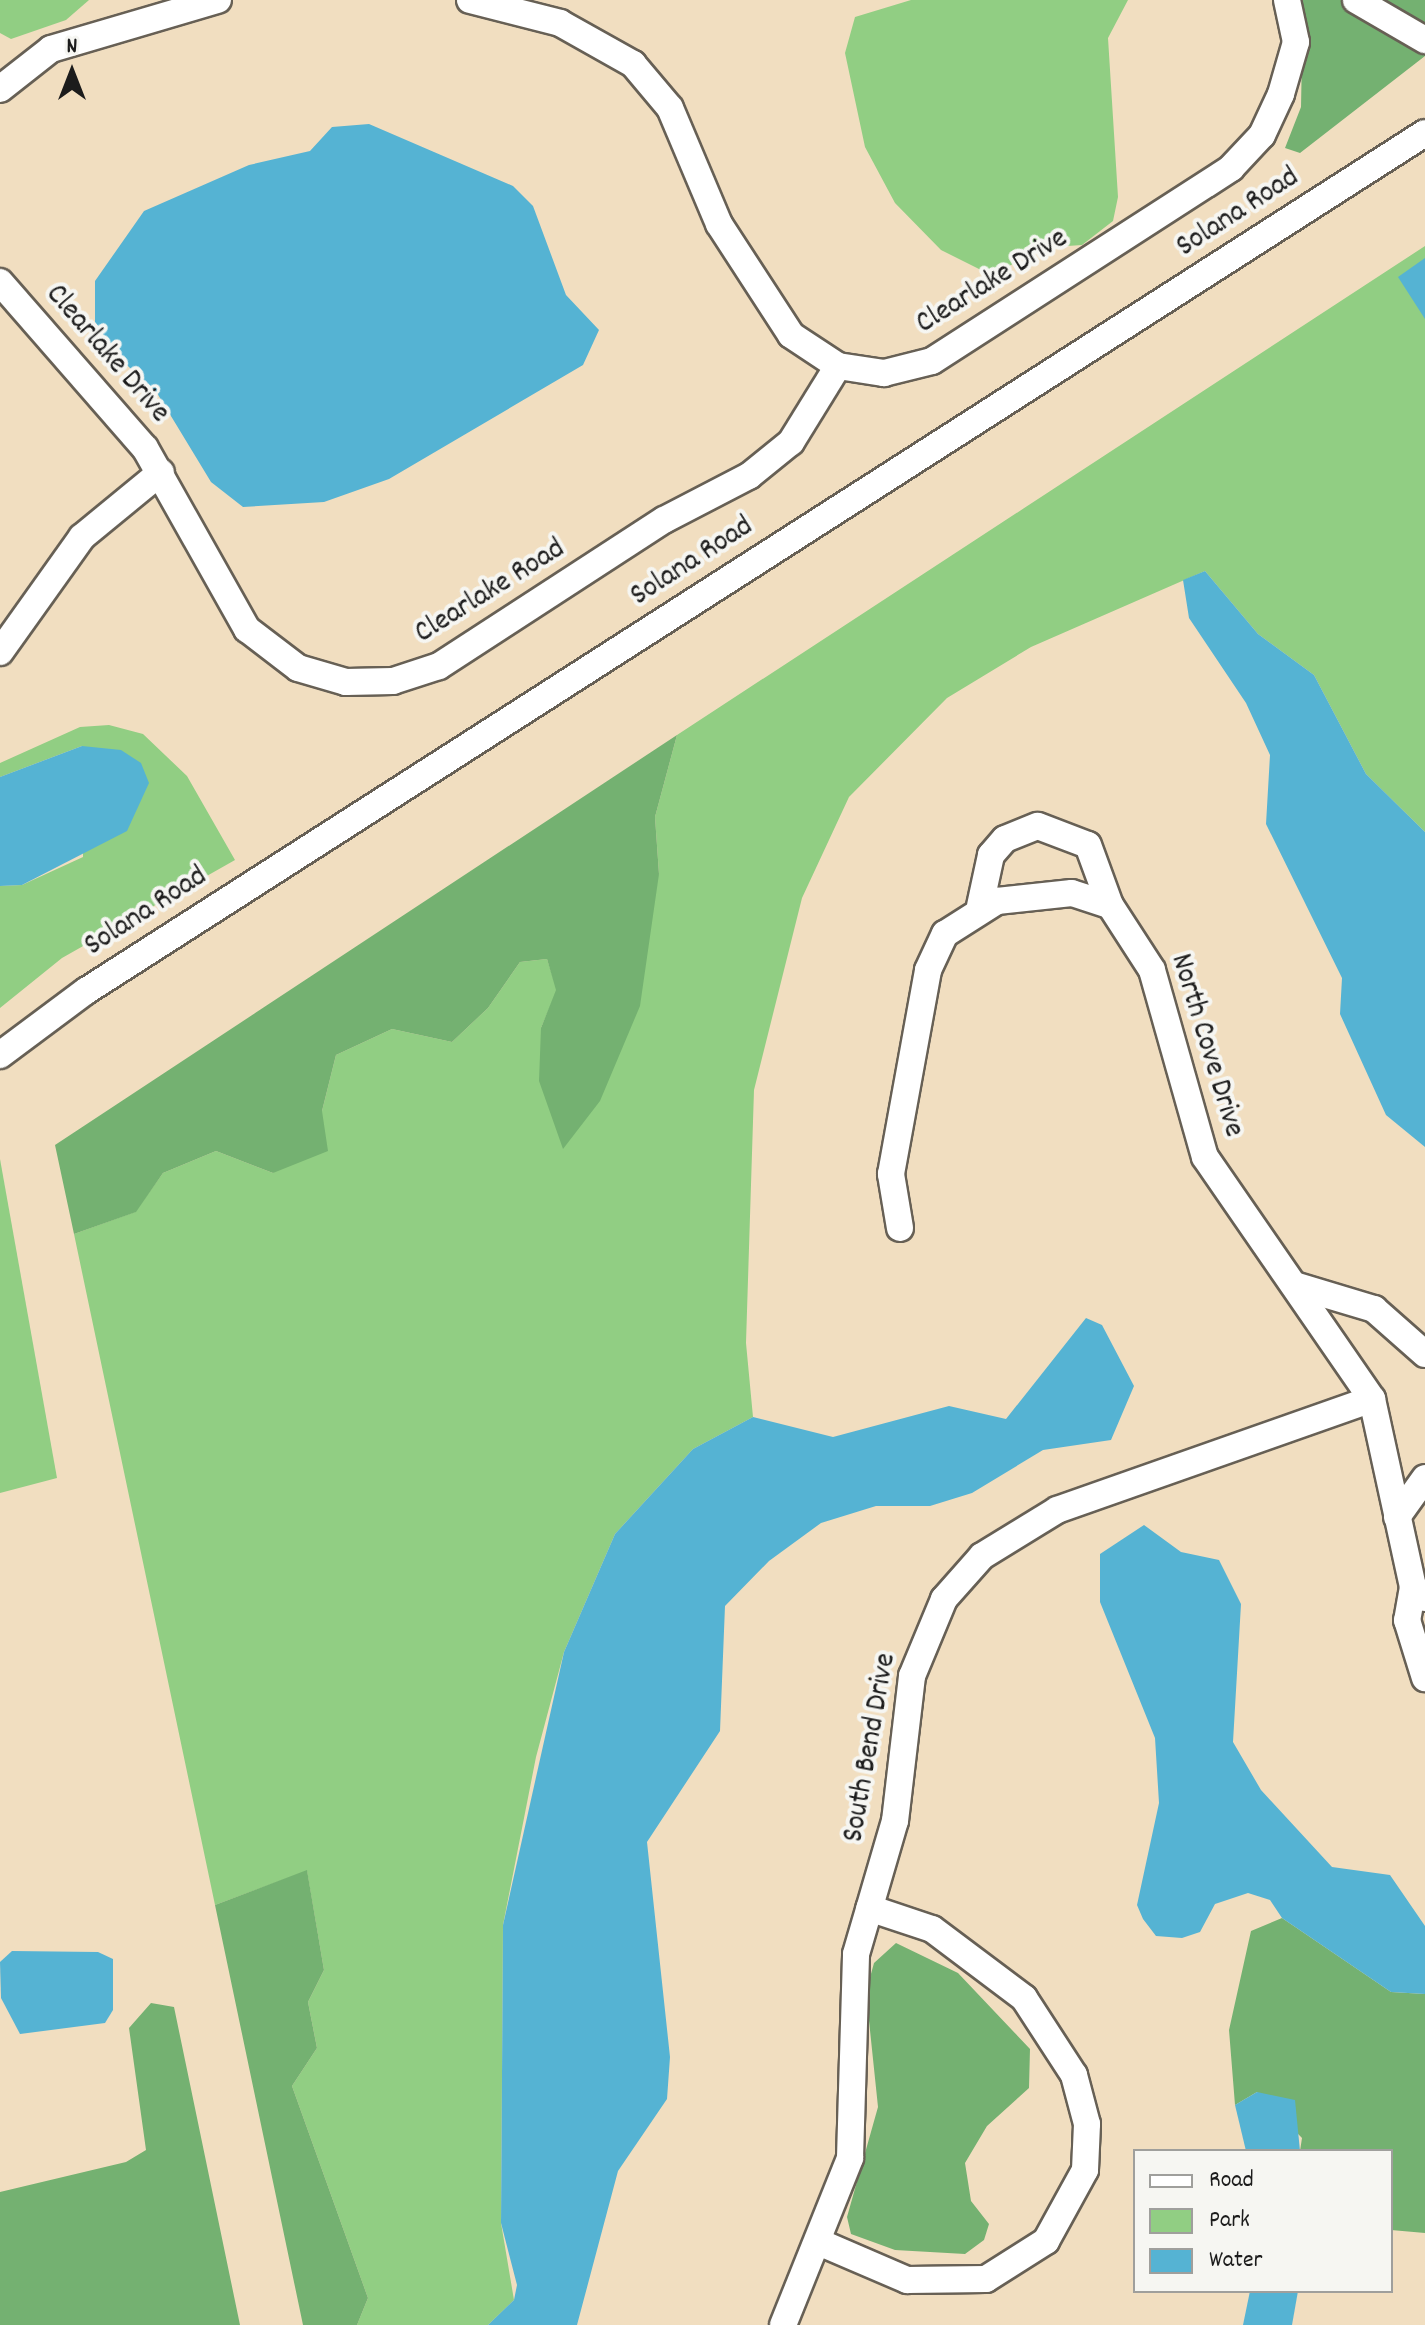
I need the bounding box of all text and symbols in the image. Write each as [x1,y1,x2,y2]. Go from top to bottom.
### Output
north arrow [32,32,112,112]
text: N [67,32,77,63]
street label: Solana Road [1171,161,1307,267]
street label: Clearlake Drive [911,222,1075,344]
street label: Clearlake Drive [36,278,176,432]
street label: Solana Road [625,510,761,616]
street label: Clearlake Road [409,533,573,653]
street label: Solana Road [79,860,215,966]
street label: North Cove Drive [1160,950,1250,1142]
street label: South Bend Drive [838,1651,906,1845]
legend [1133,2149,1393,2293]
text: Road [1209,2164,1254,2198]
text: Park [1209,2204,1250,2238]
text: Water [1209,2244,1262,2278]

